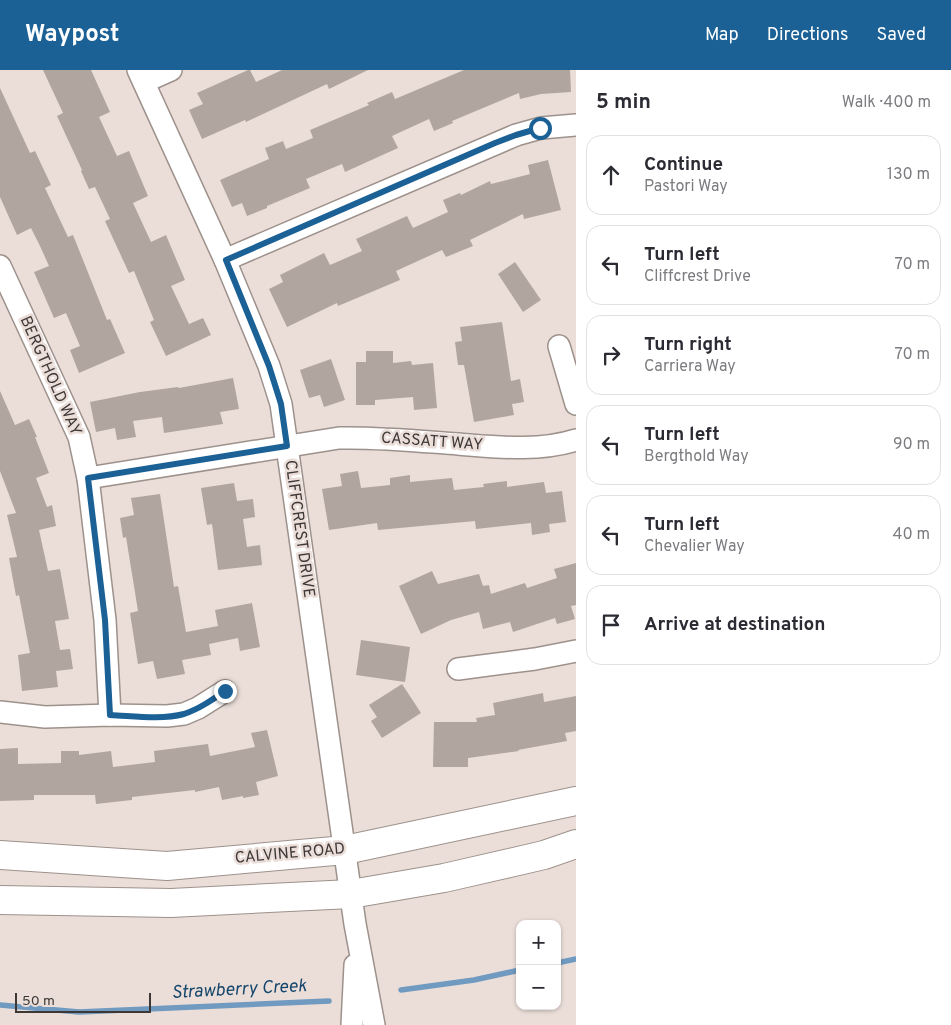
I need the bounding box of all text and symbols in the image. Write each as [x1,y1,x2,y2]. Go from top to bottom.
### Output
text: Waypost [25,20,119,50]
text: Map [705,24,739,47]
text: Directions [767,24,849,47]
text: Saved [877,24,926,47]
text: 5 min [596,89,651,116]
text: Walk · 400 m [842,93,931,113]
route start [529,117,552,140]
text: Continue [644,153,723,177]
icon: ahead [597,161,625,189]
text: 130 m [887,165,930,185]
text: Pastori Way [644,177,728,197]
text: Turn left [644,243,720,267]
icon: left [597,251,625,279]
text: 70 m [895,255,930,275]
text: Cliffcrest Drive [644,267,751,287]
street label: BERGTHOLD WAY [15,313,85,439]
text: Turn right [644,333,732,357]
icon: right [597,341,625,369]
text: 70 m [895,345,930,365]
text: Carriera Way [644,357,736,377]
text: Turn left [644,423,720,447]
street label: CASSATT WAY [380,428,484,456]
icon: left [597,431,625,459]
text: 90 m [893,435,930,455]
text: Bergthold Way [644,447,749,467]
street label: CLIFFCREST DRIVE [279,459,319,599]
text: Turn left [644,513,720,537]
icon: left [597,521,625,549]
text: 40 m [892,525,930,545]
text: Chevalier Way [644,537,745,557]
icon: arrive [597,611,625,639]
text: Arrive at destination [644,613,825,637]
route end [214,680,237,703]
street label: CALVINE ROAD [234,839,346,869]
map controls [516,920,561,1010]
button: + [516,920,561,965]
button: − [516,965,561,1010]
water label: Strawberry Creek [171,975,308,1005]
scale bar [15,990,151,1013]
text: 50 m [22,993,55,1010]

